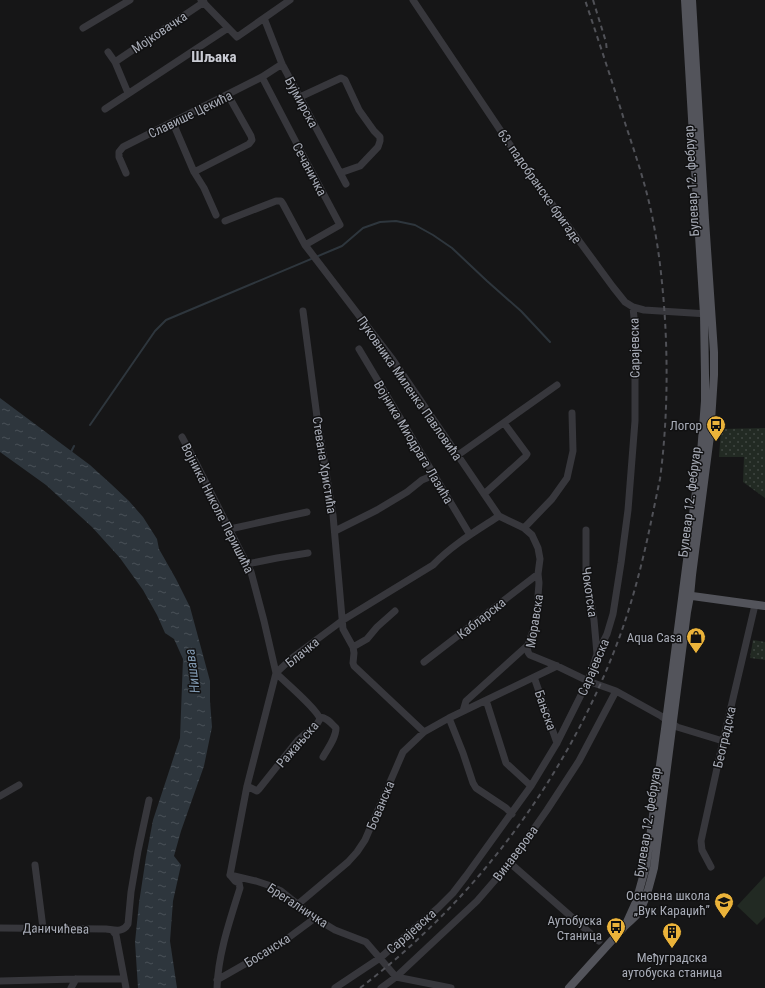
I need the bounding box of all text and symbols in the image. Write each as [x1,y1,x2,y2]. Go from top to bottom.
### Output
street label: Мојковачка [129,8,190,56]
district label: Шљака [191,48,237,66]
street label: Бујмирска [282,74,321,130]
street label: Славише Цекића [146,88,235,141]
street label: Булевар 12. фебруар [681,125,702,237]
street label: 63. падобранске бригаде [495,126,585,246]
street label: Сечаничка [289,140,330,198]
street label: Пуковника Миленка Павловића [354,313,465,463]
street label: Сарајевска [626,318,643,378]
street label: Војника Миодрага Лазића [371,378,456,506]
bus stop icon: Логор [705,414,727,442]
street label: Стевана Христића [309,415,340,515]
place label: Логор [670,418,702,433]
street label: Војника Николе Перишића [178,441,257,576]
street label: Булевар 12. фебруар [675,446,704,558]
street label: Чокотска [579,566,600,618]
street label: Моравска [523,593,546,649]
street label: Кабларска [454,595,509,642]
shop icon: Aqua Casa [685,626,707,654]
place label: Aqua Casa [627,630,682,645]
street label: Блачка [283,634,322,670]
street label: Сарајевска [575,637,612,698]
water label: Нишава [181,648,203,694]
street label: Бањска [532,688,559,732]
street label: Београдска [710,705,739,769]
street label: Ражањска [273,718,322,771]
street label: Булевар 12. фебруар [631,766,664,878]
street label: Бованска [363,779,397,832]
street label: Винаверова [490,823,541,884]
street label: Брегалничка [265,880,331,931]
place label: Основна школа „Вук Караџић” [626,888,710,918]
school or university icon: Основна школа „Вук Караџић” [713,891,735,919]
street label: Сарајевска [384,906,439,957]
place label: Аутобуска Станица [548,913,602,943]
bus stop icon: Аутобуска Станица [605,916,627,944]
street label: Даничићева [23,920,89,937]
building icon: Међуградска аутобуска станица [661,921,683,949]
street label: Босанска [242,931,293,970]
place label: Међуградска аутобуска станица [622,950,722,980]

